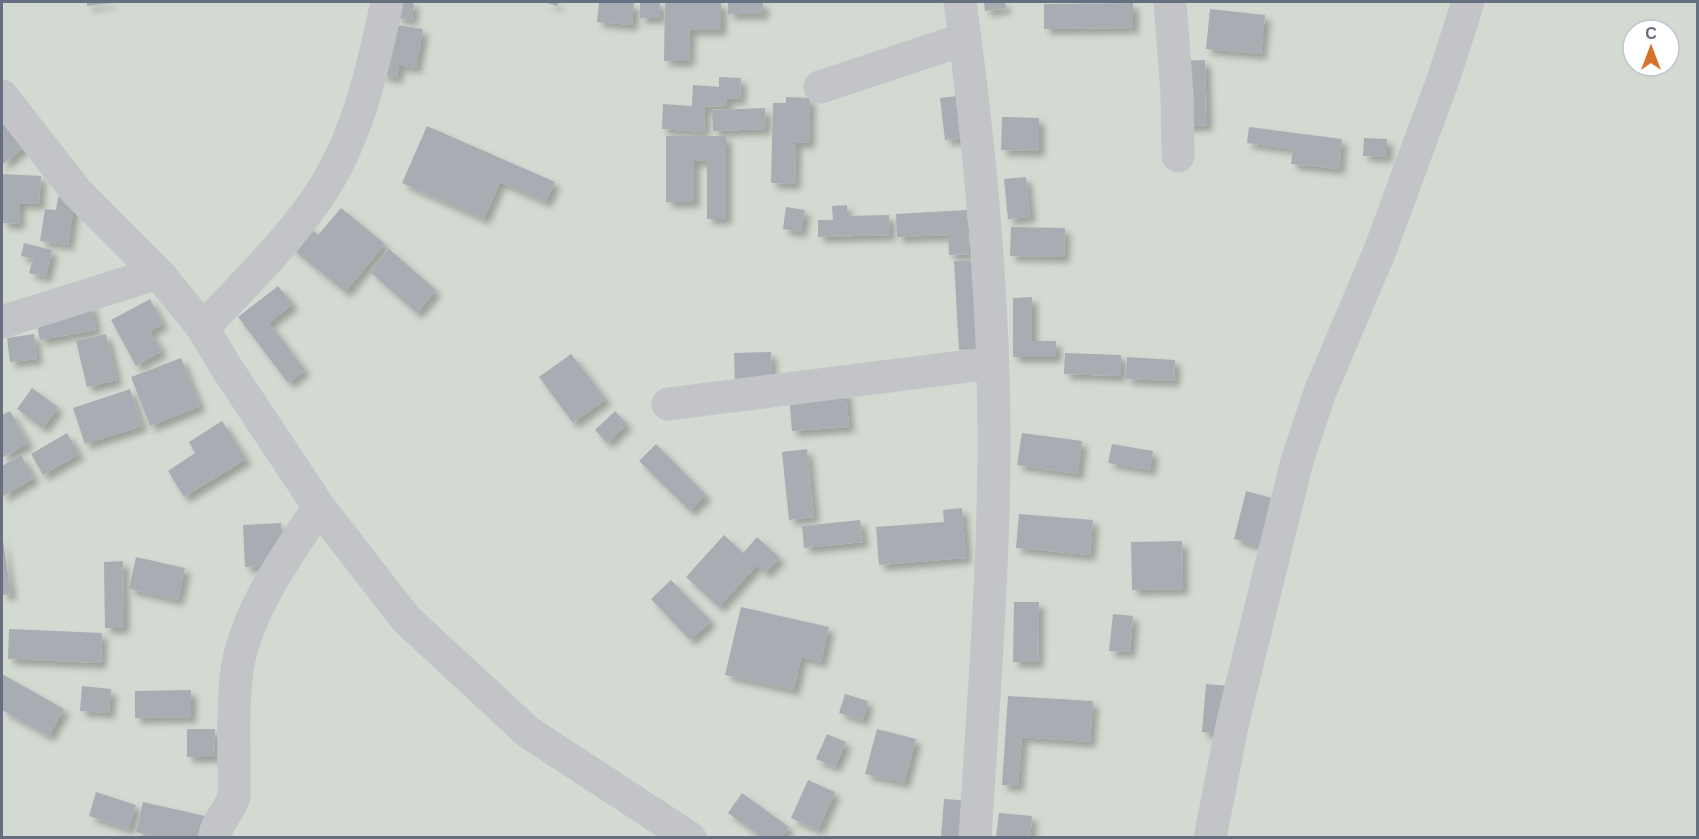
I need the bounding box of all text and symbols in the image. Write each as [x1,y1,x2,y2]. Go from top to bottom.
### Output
north arrow [1621,18,1681,78]
text: С [1645,25,1657,42]

